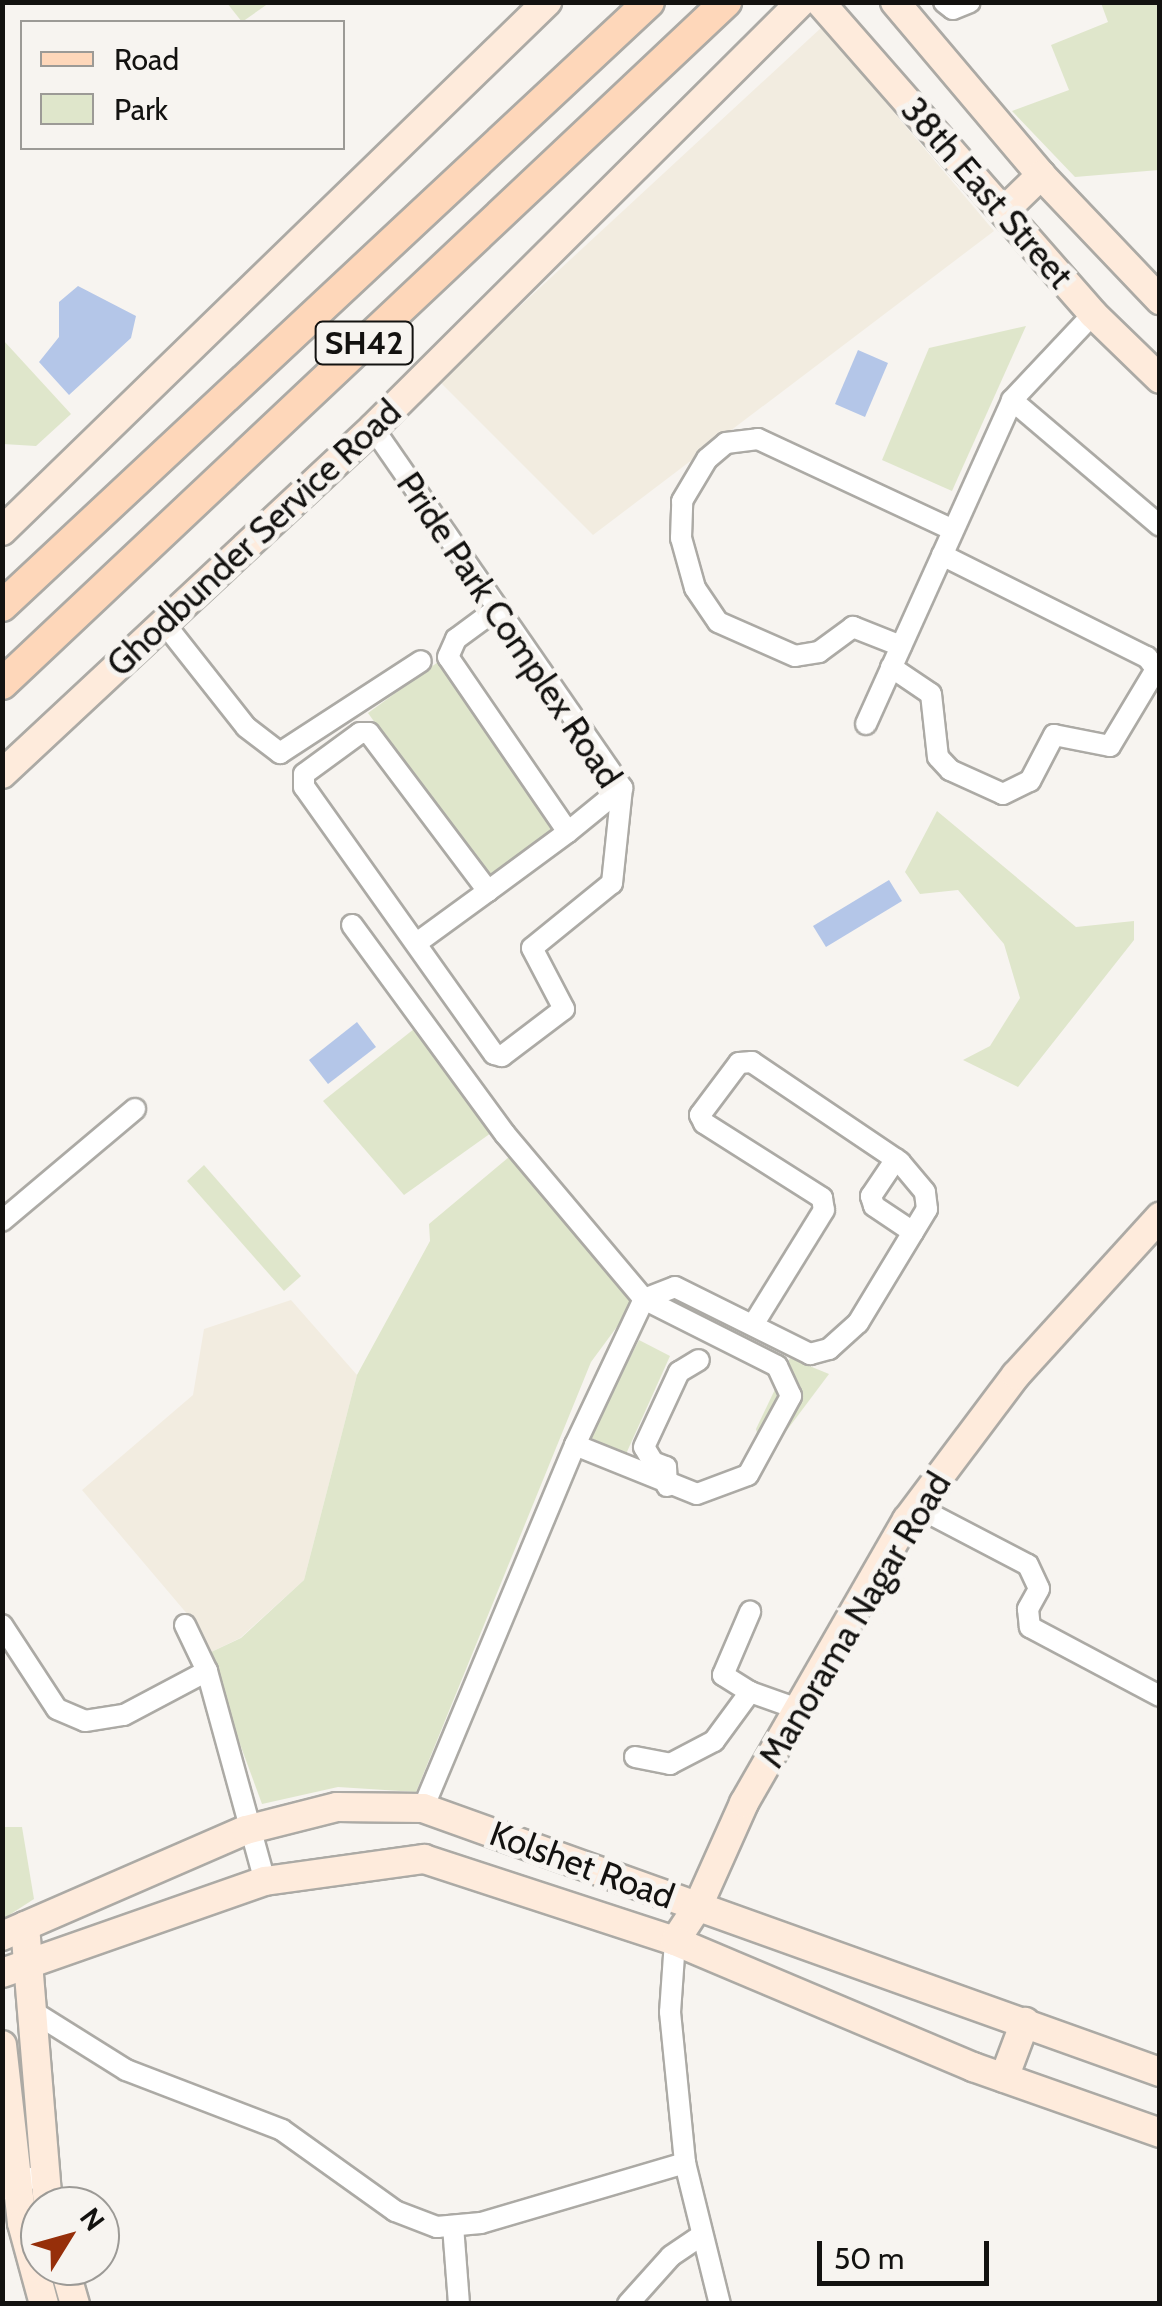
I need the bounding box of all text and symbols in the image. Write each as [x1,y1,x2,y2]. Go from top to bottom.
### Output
legend [20,20,345,150]
text: Road [114,41,179,78]
street label: 38th East Street [893,89,1081,297]
text: Park [114,91,168,128]
road number: SH42 [314,316,414,370]
street label: Ghodbunder Service Road [99,391,409,685]
street label: Pride Park Complex Road [388,464,630,796]
street label: Manorama Nagar Road [750,1465,960,1775]
street label: Kolshet Road [484,1812,680,1918]
north arrow [20,2186,120,2286]
text: N [73,2201,112,2237]
scale bar [822,2221,994,2283]
text: 50 m [834,2240,904,2277]

